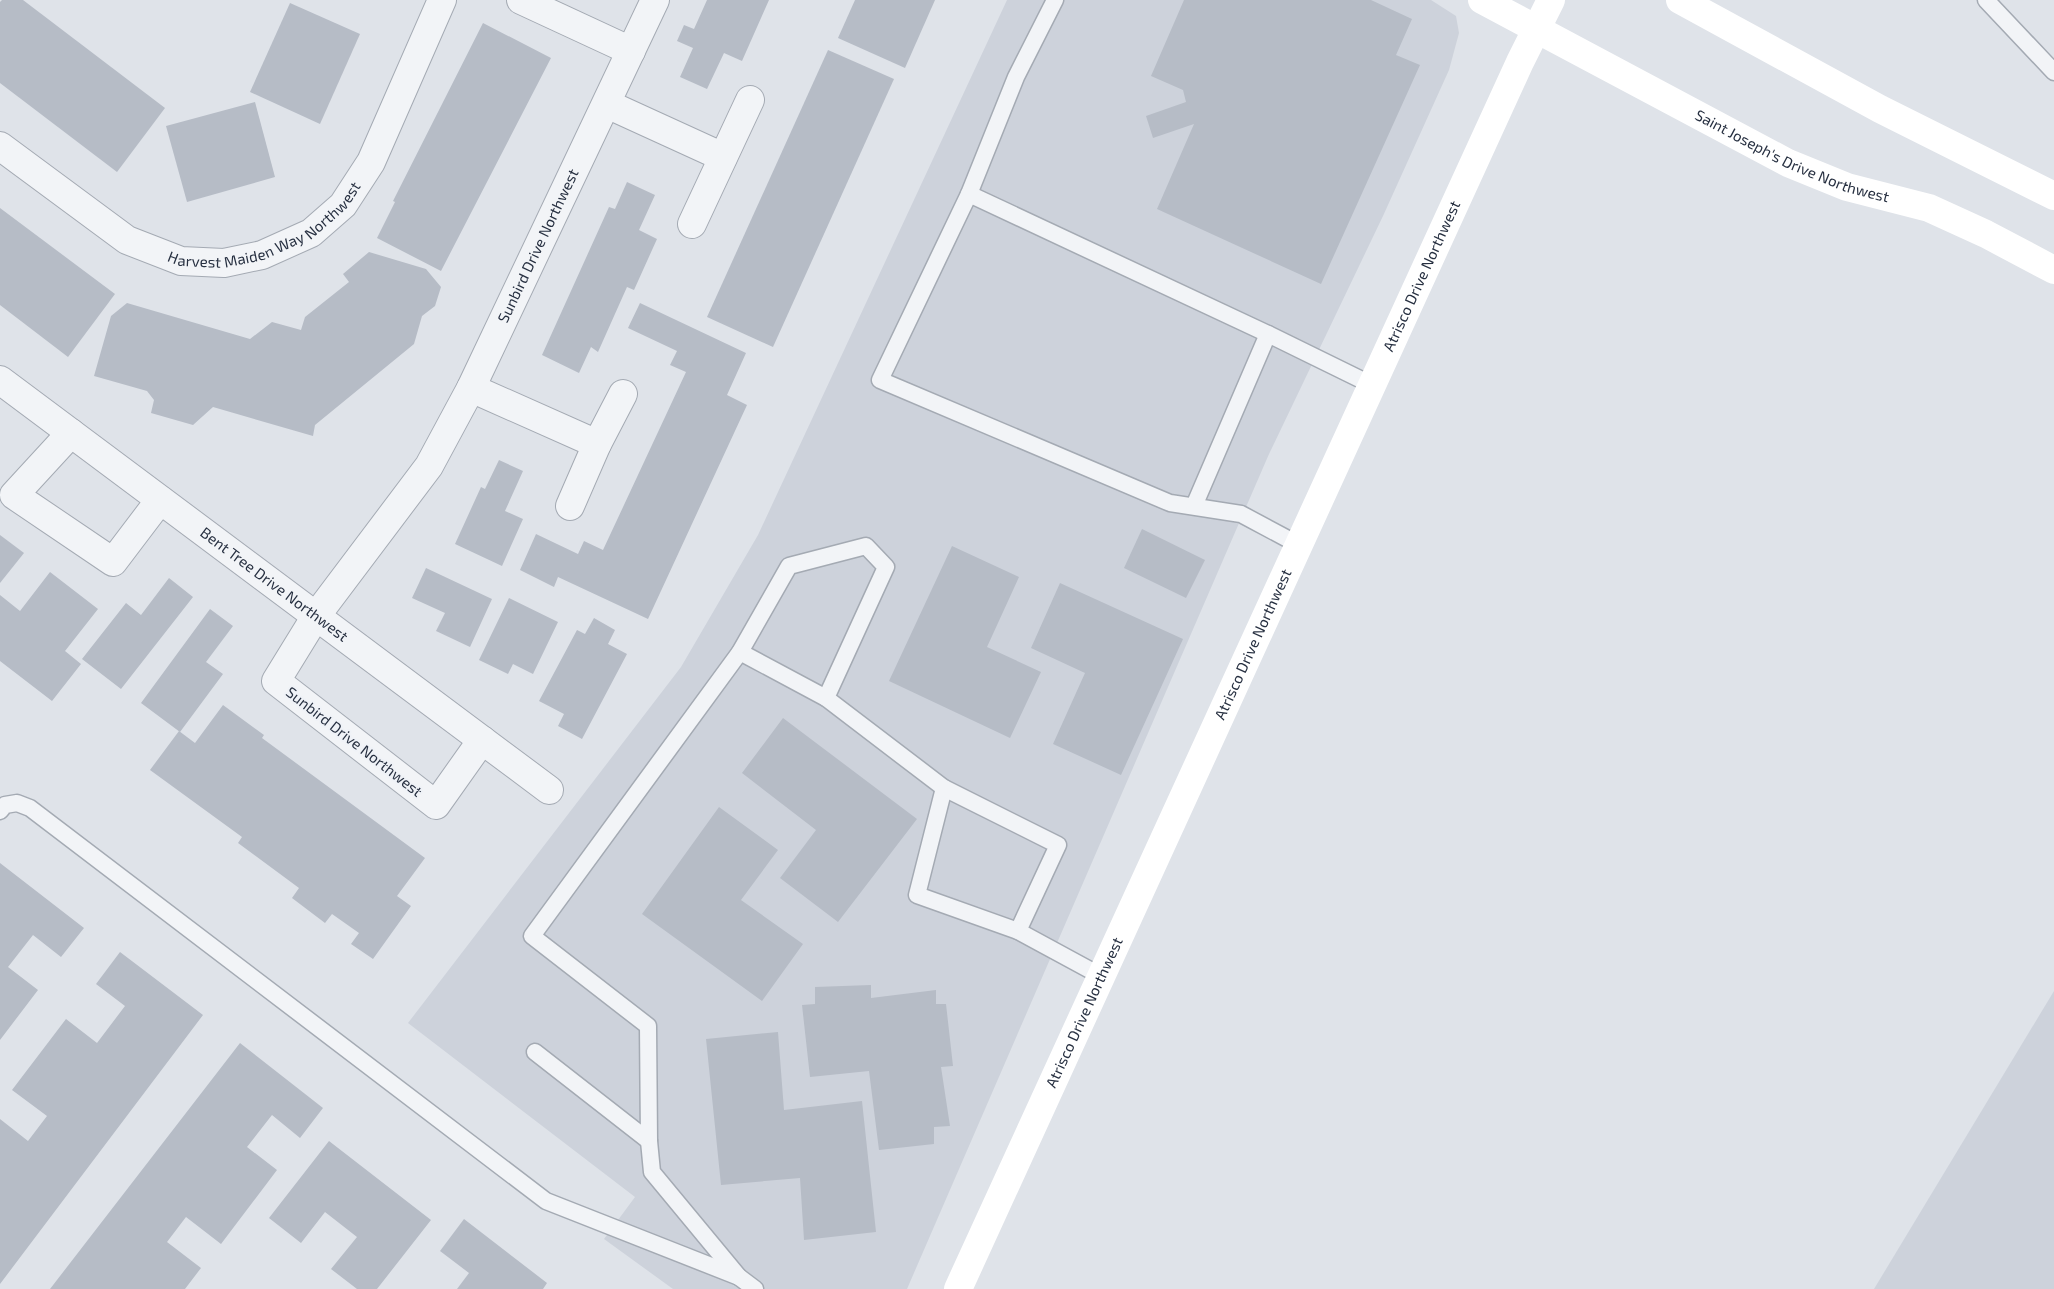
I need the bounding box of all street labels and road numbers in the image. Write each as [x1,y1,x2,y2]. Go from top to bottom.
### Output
street label: Saint Joseph's Drive Northwest [1692,105,1891,206]
street label: Sunbird Drive Northwest [493,165,582,325]
street label: Harvest Maiden Way Northwest [165,178,364,271]
street label: Atrisco Drive Northwest [1379,197,1463,354]
street label: Bent Tree Drive Northwest [197,523,352,645]
street label: Atrisco Drive Northwest [1210,566,1295,722]
street label: Sunbird Drive Northwest [283,682,427,800]
street label: Atrisco Drive Northwest [1041,934,1126,1090]

